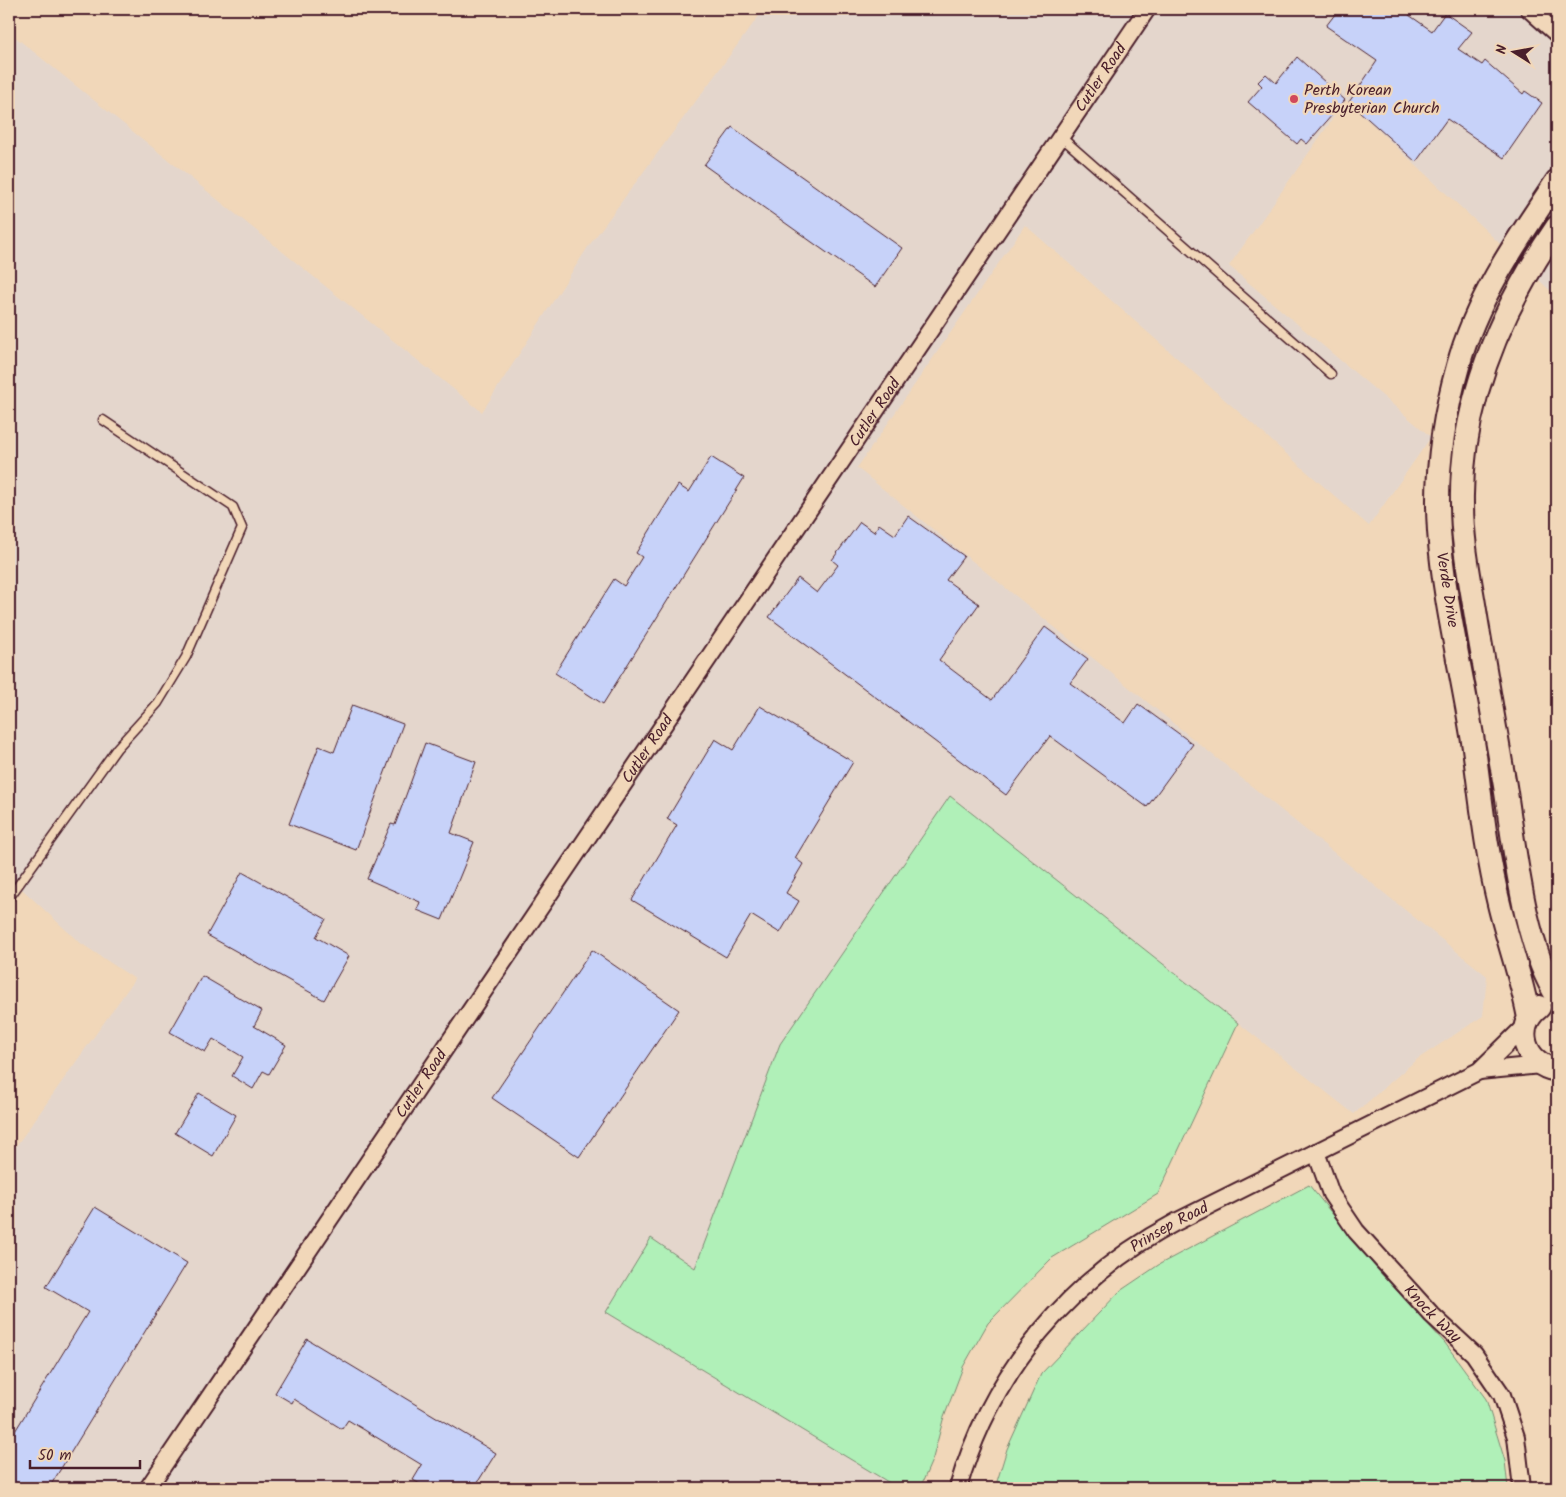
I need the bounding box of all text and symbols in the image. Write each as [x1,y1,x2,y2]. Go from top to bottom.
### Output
north arrow [1488,28,1538,78]
street label: Cutler Road [1068,37,1134,117]
text: N [1491,43,1514,56]
place label: Perth Korean Presbyterian Church [1304,78,1440,121]
marker: Perth Korean Presbyterian Church [1288,93,1300,105]
street label: Cutler Road [842,372,907,452]
street label: Verde Drive [1429,551,1465,629]
street label: Cutler Road [615,708,680,788]
street label: Cutler Road [389,1043,454,1123]
street label: Prinsep Road [1125,1195,1214,1259]
street label: Knock Way [1398,1279,1468,1349]
scale bar [30,1437,140,1469]
text: 50 m [38,1444,72,1468]

